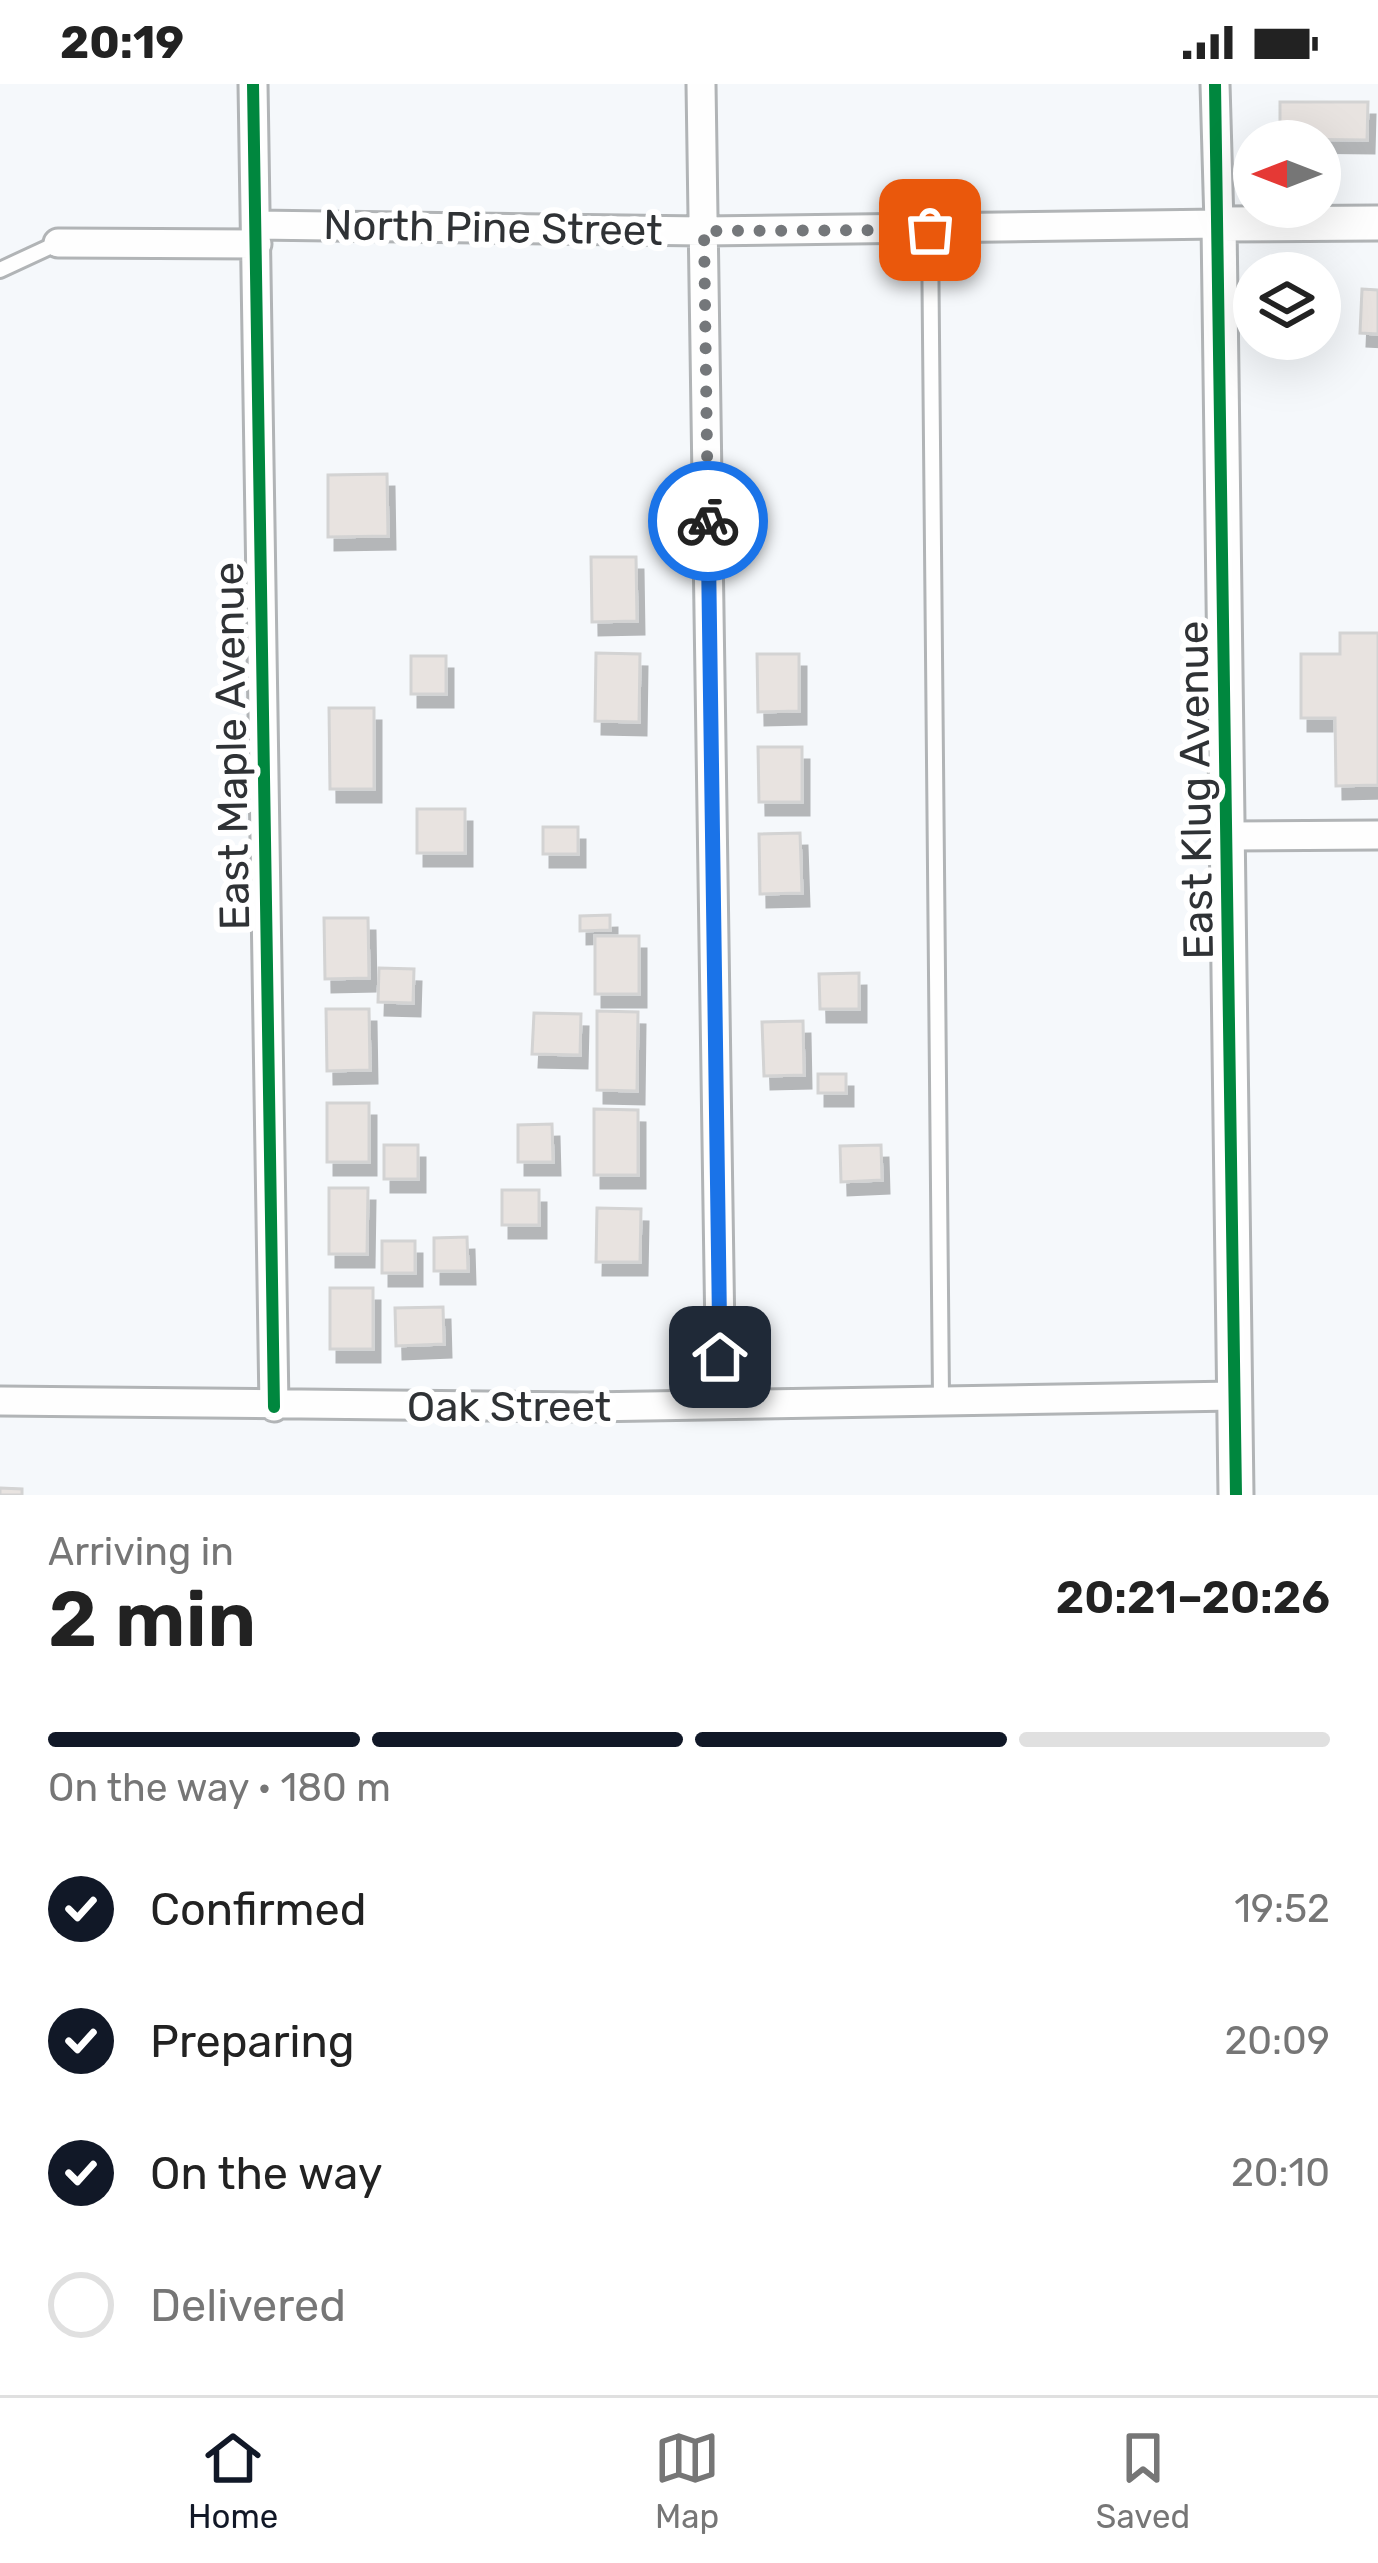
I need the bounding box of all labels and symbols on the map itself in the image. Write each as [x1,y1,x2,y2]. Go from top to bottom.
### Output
north arrow [1233,120,1341,228]
pin [879,179,981,281]
street label: North Pine Street [323,200,663,256]
courier [648,461,768,581]
street label: East Maple Avenue [204,561,260,931]
street label: East Klug Avenue [1168,620,1224,960]
pin [669,1306,771,1408]
street label: Oak Street [407,1382,611,1432]

